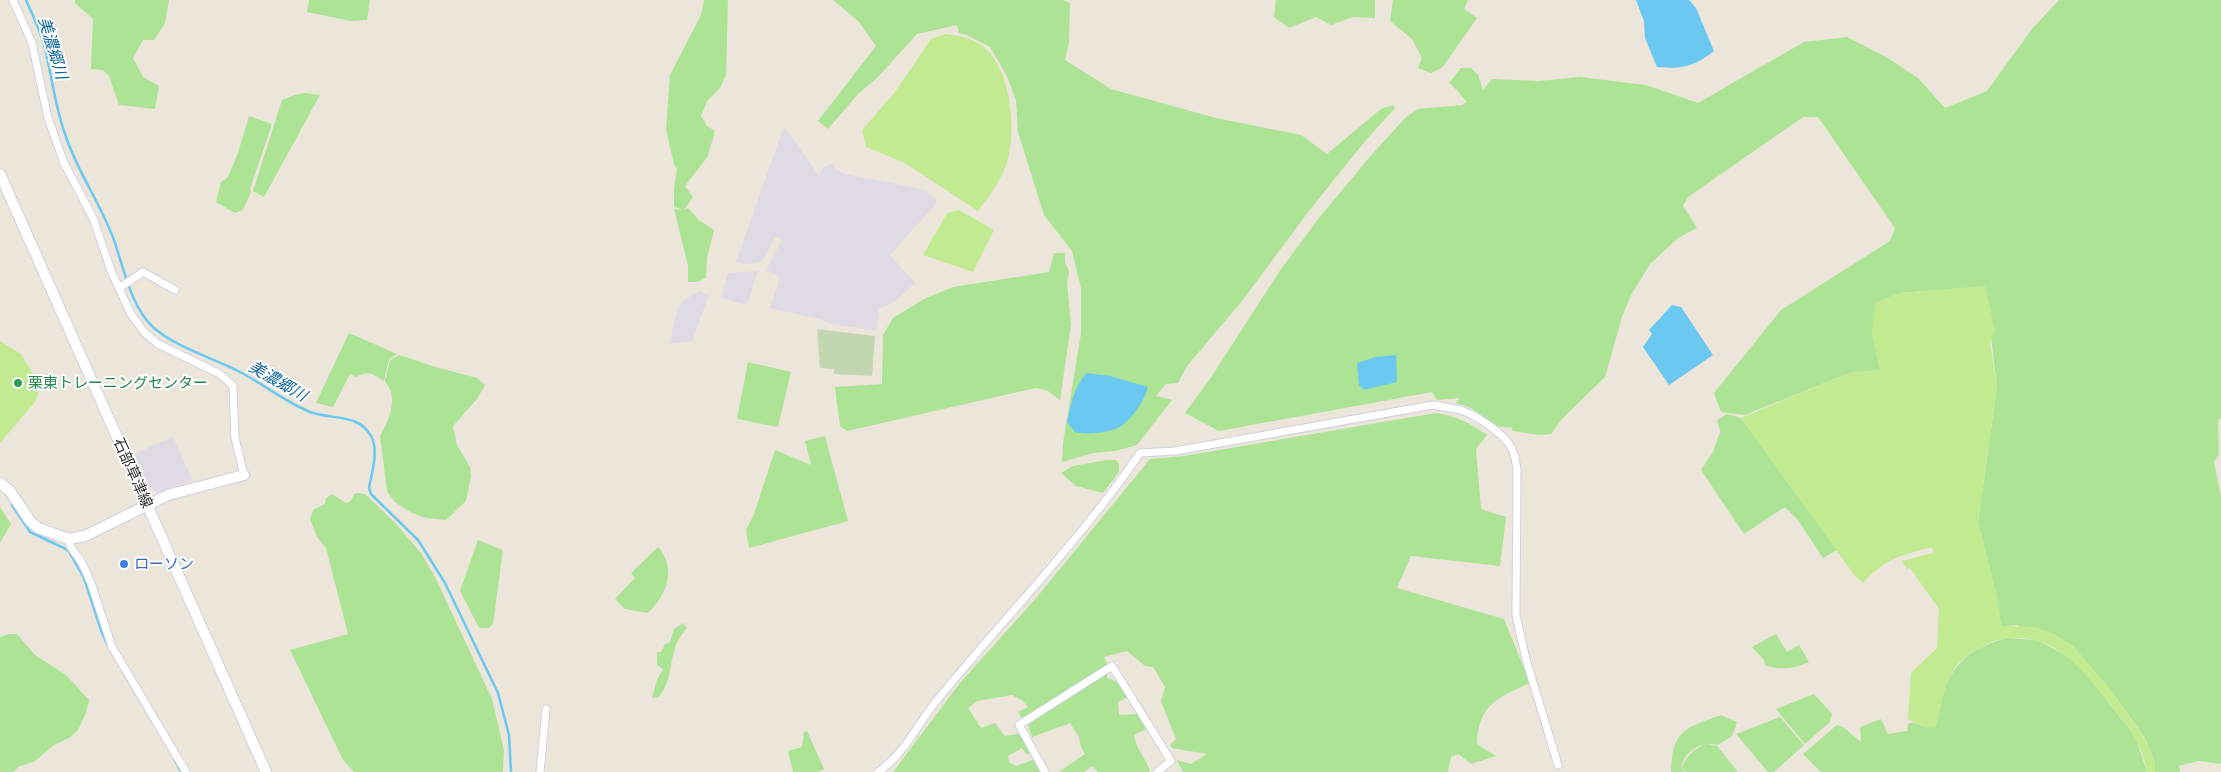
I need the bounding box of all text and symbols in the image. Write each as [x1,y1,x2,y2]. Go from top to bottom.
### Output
water label: 美濃郷川 [35,15,72,83]
water label: 美濃郷川 [246,357,312,406]
place label: 栗東トレーニングセンター [28,374,208,392]
marker: 栗東トレーニングセンター [12,377,24,389]
street label: 石部草津線 [110,435,156,511]
place label: ローソン [134,555,194,573]
marker: ローソン [118,558,130,570]

